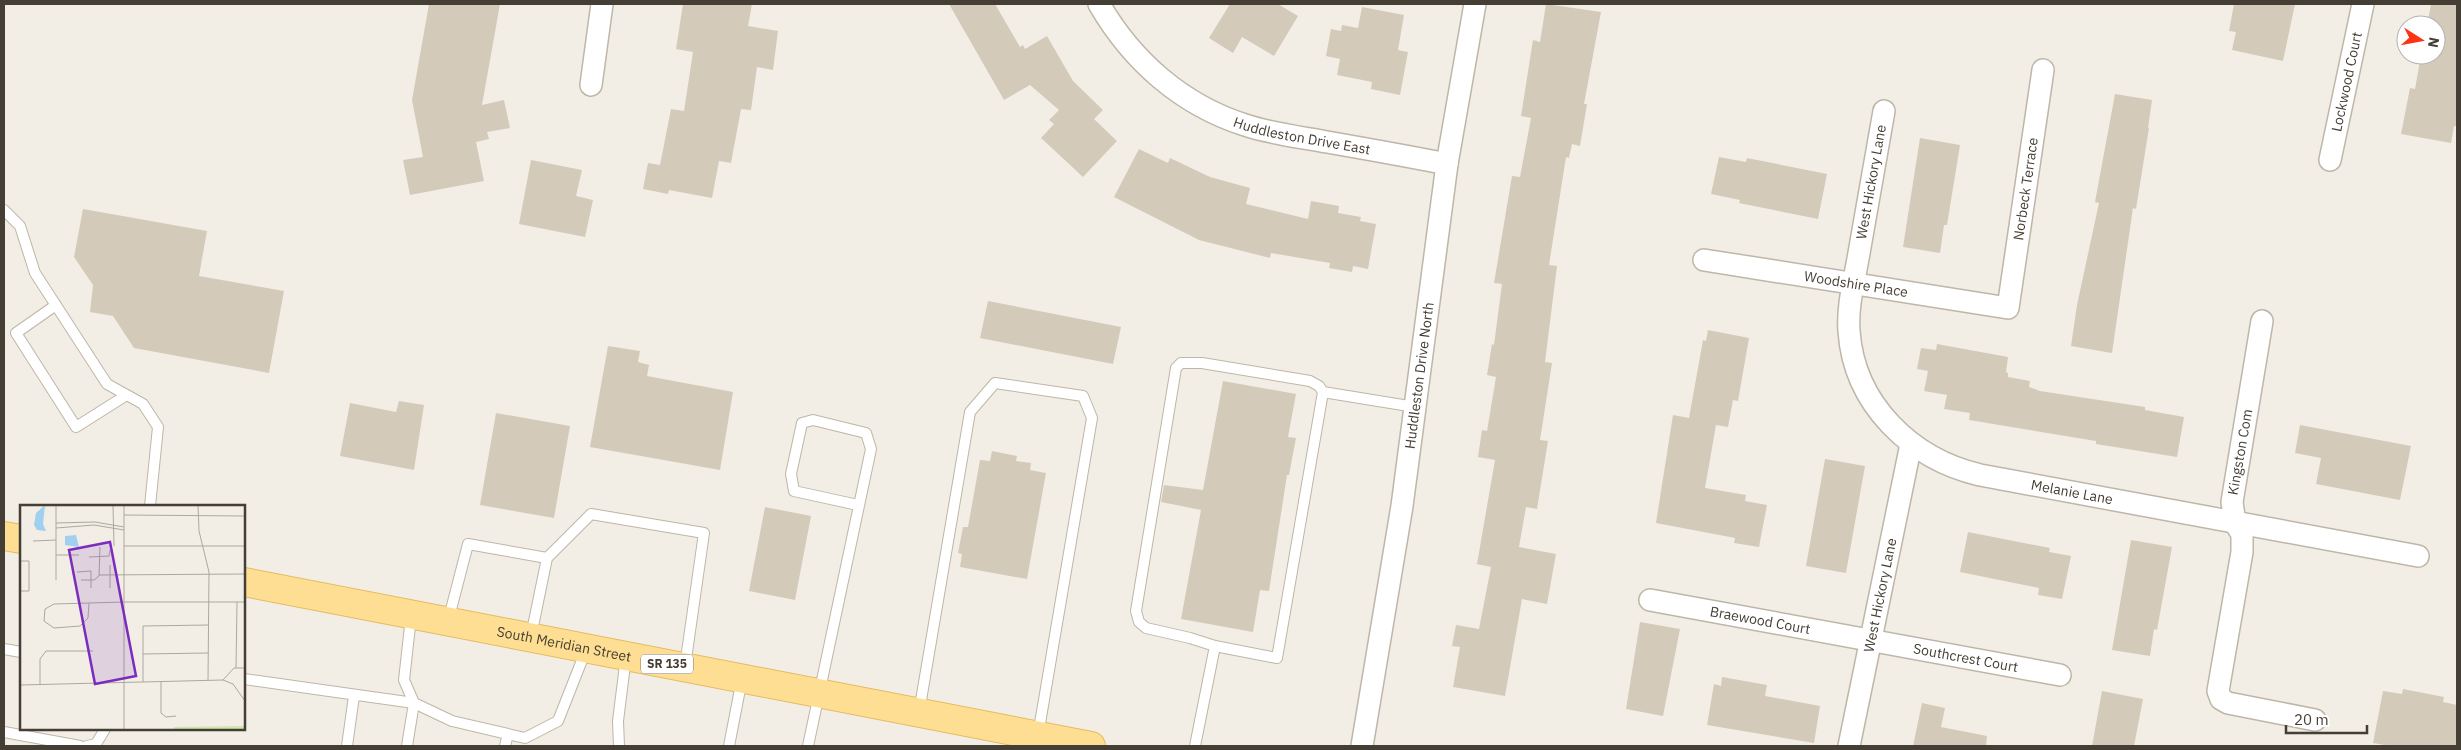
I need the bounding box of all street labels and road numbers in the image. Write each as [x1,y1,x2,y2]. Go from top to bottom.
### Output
street label: Lockwood Court [2327,30,2366,133]
street label: Huddleston Drive East [1231,113,1372,158]
street label: West Hickory Lane [1852,123,1890,241]
street label: Norbeck Terrace [2009,136,2042,242]
street label: Woodshire Place [1803,267,1910,301]
street label: Huddleston Drive North [1401,301,1438,450]
street label: Kingston Com [2224,408,2256,496]
street label: Melanie Lane [2030,476,2115,508]
street label: West Hickory Lane [1859,536,1901,654]
street label: Braewood Court [1708,602,1812,638]
street label: South Meridian Street [495,622,633,666]
street label: Southcrest Court [1912,639,2020,676]
road number: SR 135 [641,654,693,674]

